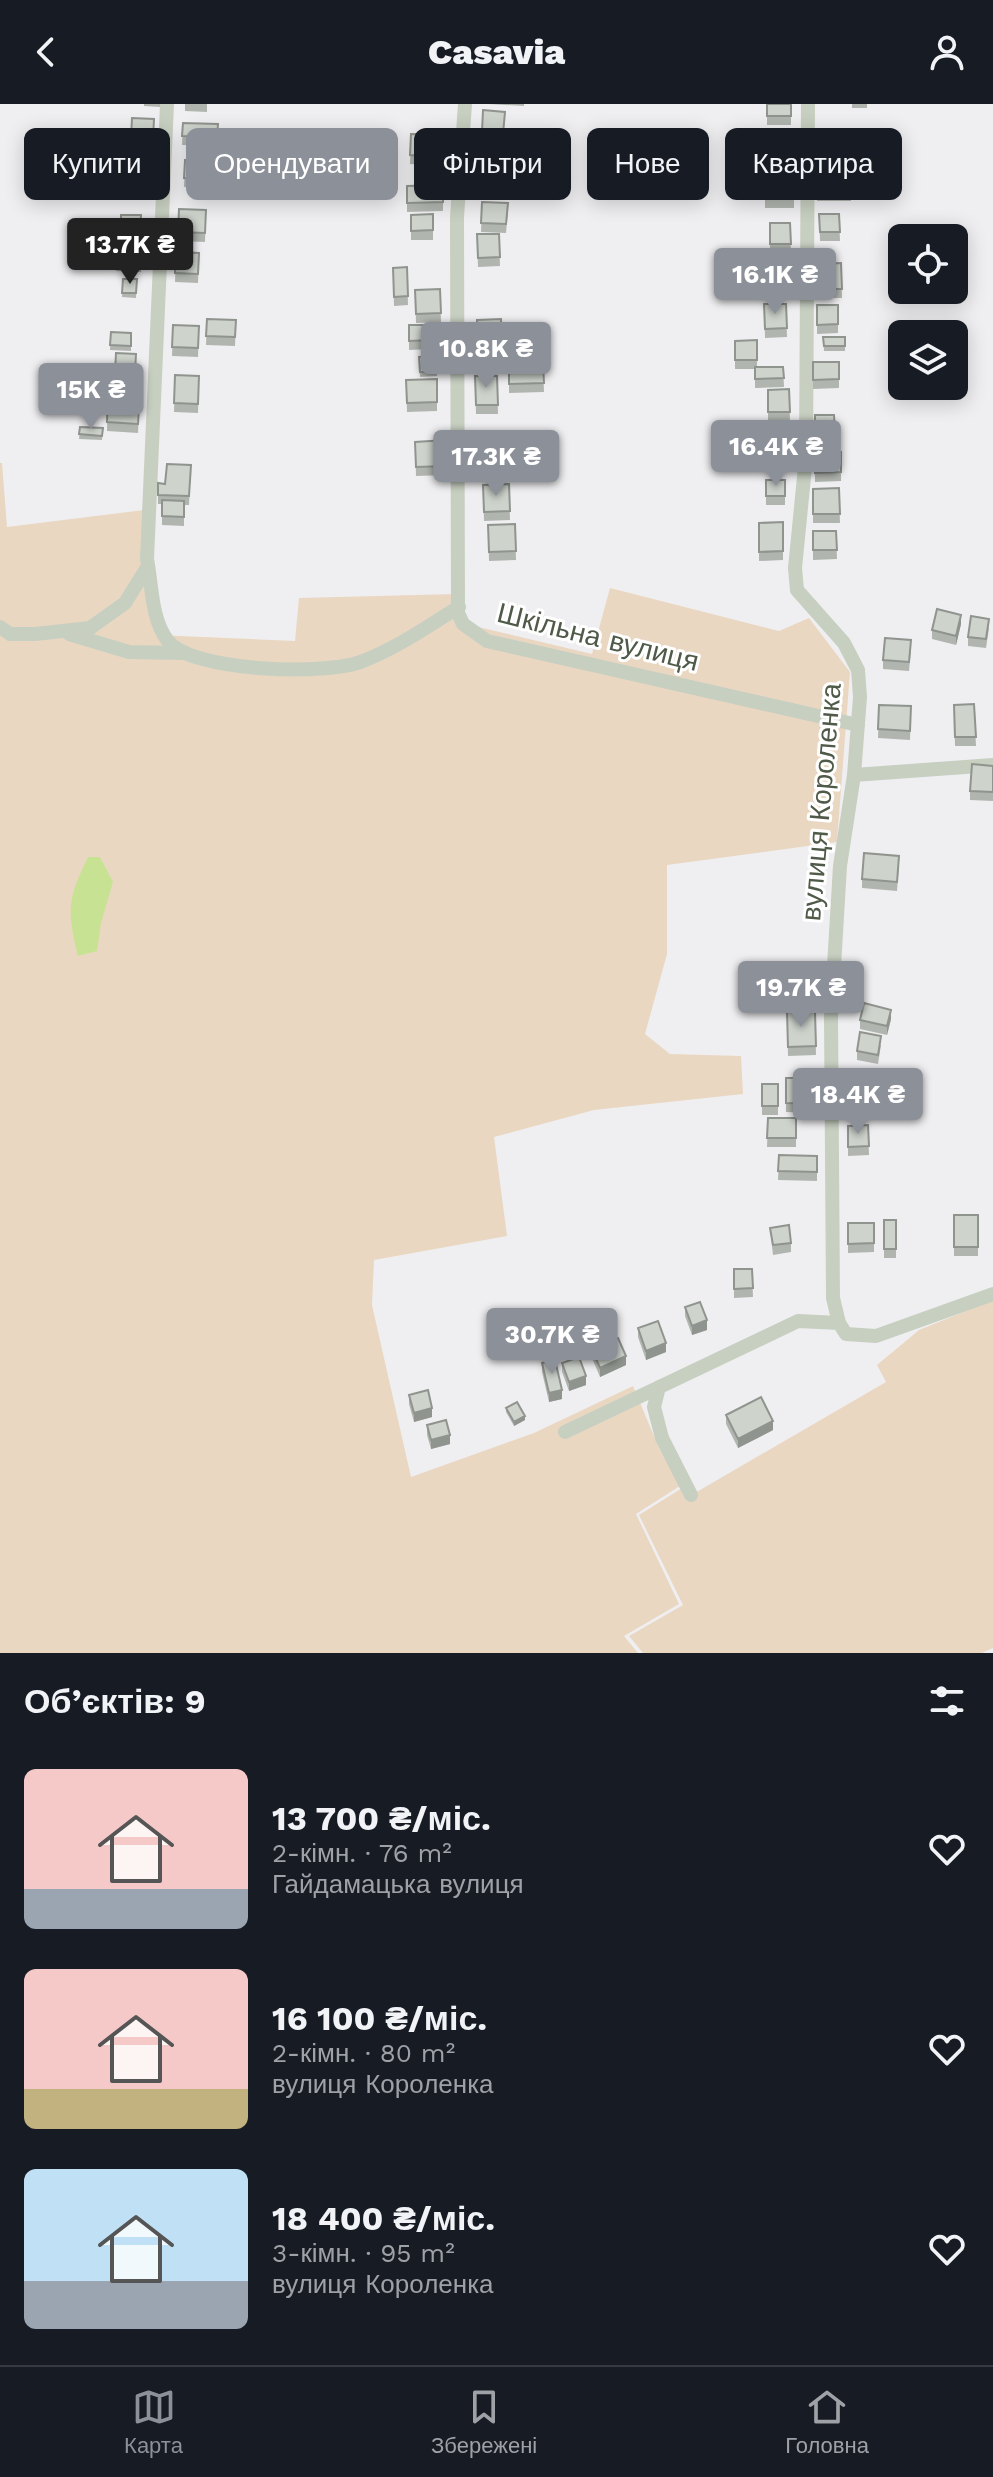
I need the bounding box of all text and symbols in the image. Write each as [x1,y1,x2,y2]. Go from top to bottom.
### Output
icon: back [24,30,68,74]
icon: person [925,30,969,74]
text: Casavia [428,31,565,73]
chip: Купити [24,128,170,200]
chip: Орендувати [186,128,398,200]
chip: Фільтри [414,128,571,200]
chip: Нове [587,128,709,200]
chip: Квартира [725,128,902,200]
pin: 13.7K ₴ [56,218,204,286]
map controls [888,224,968,400]
button: locate [888,224,968,304]
text: 13.7K ₴ [85,229,175,259]
pin: 16.1K ₴ [701,248,849,316]
text: 16.1K ₴ [732,259,818,289]
button: layers [888,320,968,400]
pin: 10.8K ₴ [412,322,560,390]
text: 10.8K ₴ [439,333,533,363]
pin: 15K ₴ [35,363,147,431]
text: 15K ₴ [56,374,126,404]
pin: 16.4K ₴ [702,420,850,488]
pin: 17.3K ₴ [422,430,570,498]
text: 16.4K ₴ [729,431,823,461]
text: 17.3K ₴ [451,441,541,471]
street label: Шкільна вулиця [494,596,702,678]
street label: вулиця Короленка [794,681,848,922]
pin: 19.7K ₴ [727,961,875,1029]
text: 19.7K ₴ [756,972,846,1002]
pin: 18.4K ₴ [784,1068,932,1136]
text: 18.4K ₴ [811,1079,905,1109]
pin: 30.7K ₴ [478,1308,626,1376]
text: 30.7K ₴ [505,1319,600,1349]
icon: filters [925,1679,969,1723]
text: Об’єктів: 9 [24,1681,206,1721]
text: 13 700 ₴/міс. [272,1798,491,1838]
icon: home [88,1801,184,1897]
icon: heart [925,1827,969,1871]
text: 2-кімн. · 76 m² [272,1838,452,1868]
text: Гайдамацька вулиця [272,1869,524,1899]
text: 16 100 ₴/міс. [272,1998,487,2038]
icon: home [88,2001,184,2097]
icon: heart [925,2027,969,2071]
text: 2-кімн. · 80 m² [272,2038,455,2068]
text: вулиця Короленка [272,2069,494,2099]
text: 18 400 ₴/міс. [272,2198,495,2238]
icon: home [88,2201,184,2297]
icon: heart [925,2227,969,2271]
text: 3-кімн. · 95 m² [272,2238,455,2268]
text: вулиця Короленка [272,2269,494,2299]
tab: Карта [124,2385,183,2459]
tab: Збережені [431,2385,537,2459]
tab: Головна [785,2385,869,2459]

